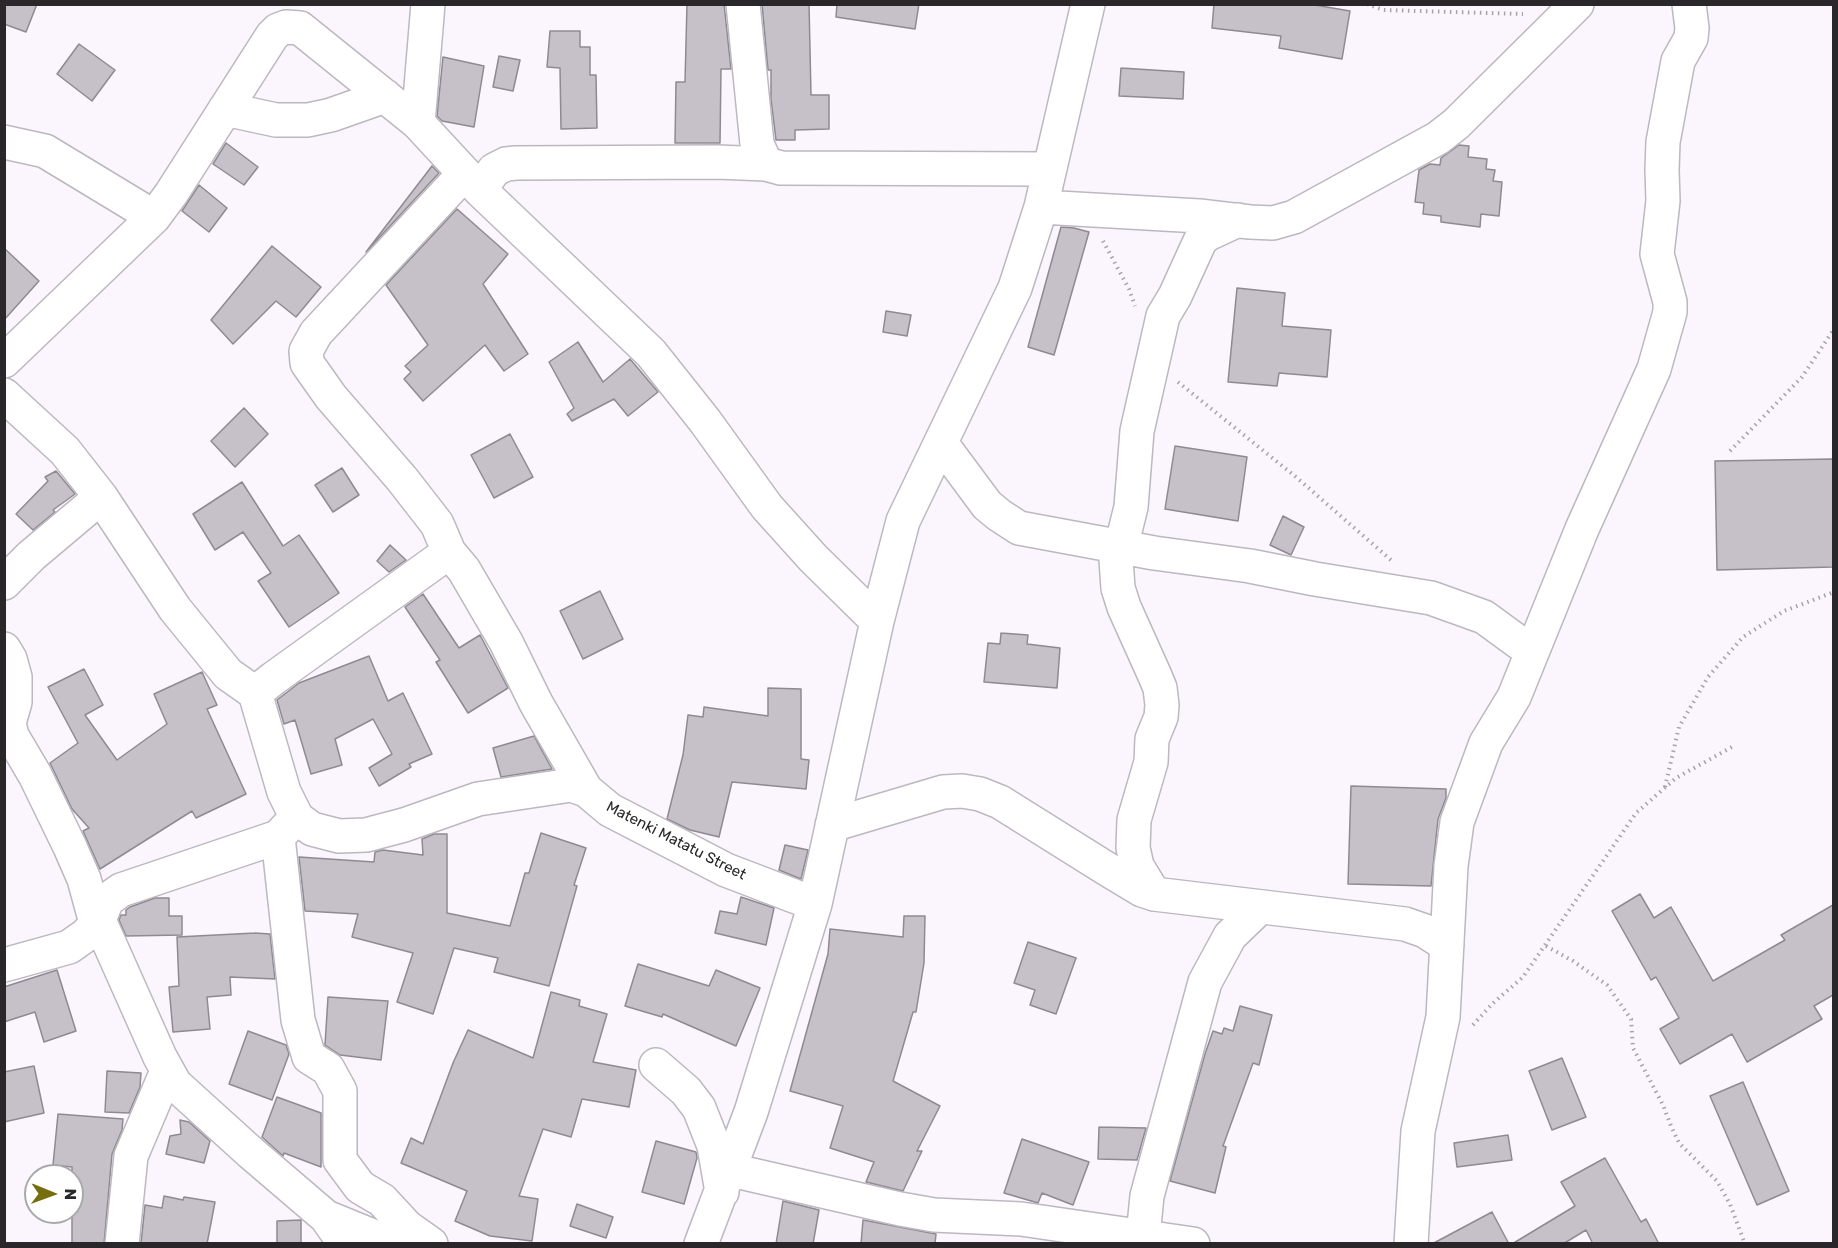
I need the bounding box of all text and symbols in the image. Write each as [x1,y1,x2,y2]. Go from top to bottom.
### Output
street label: Matenki Matatu Street [603,798,749,884]
north arrow [24,1164,84,1224]
text: N [61,1188,80,1200]

